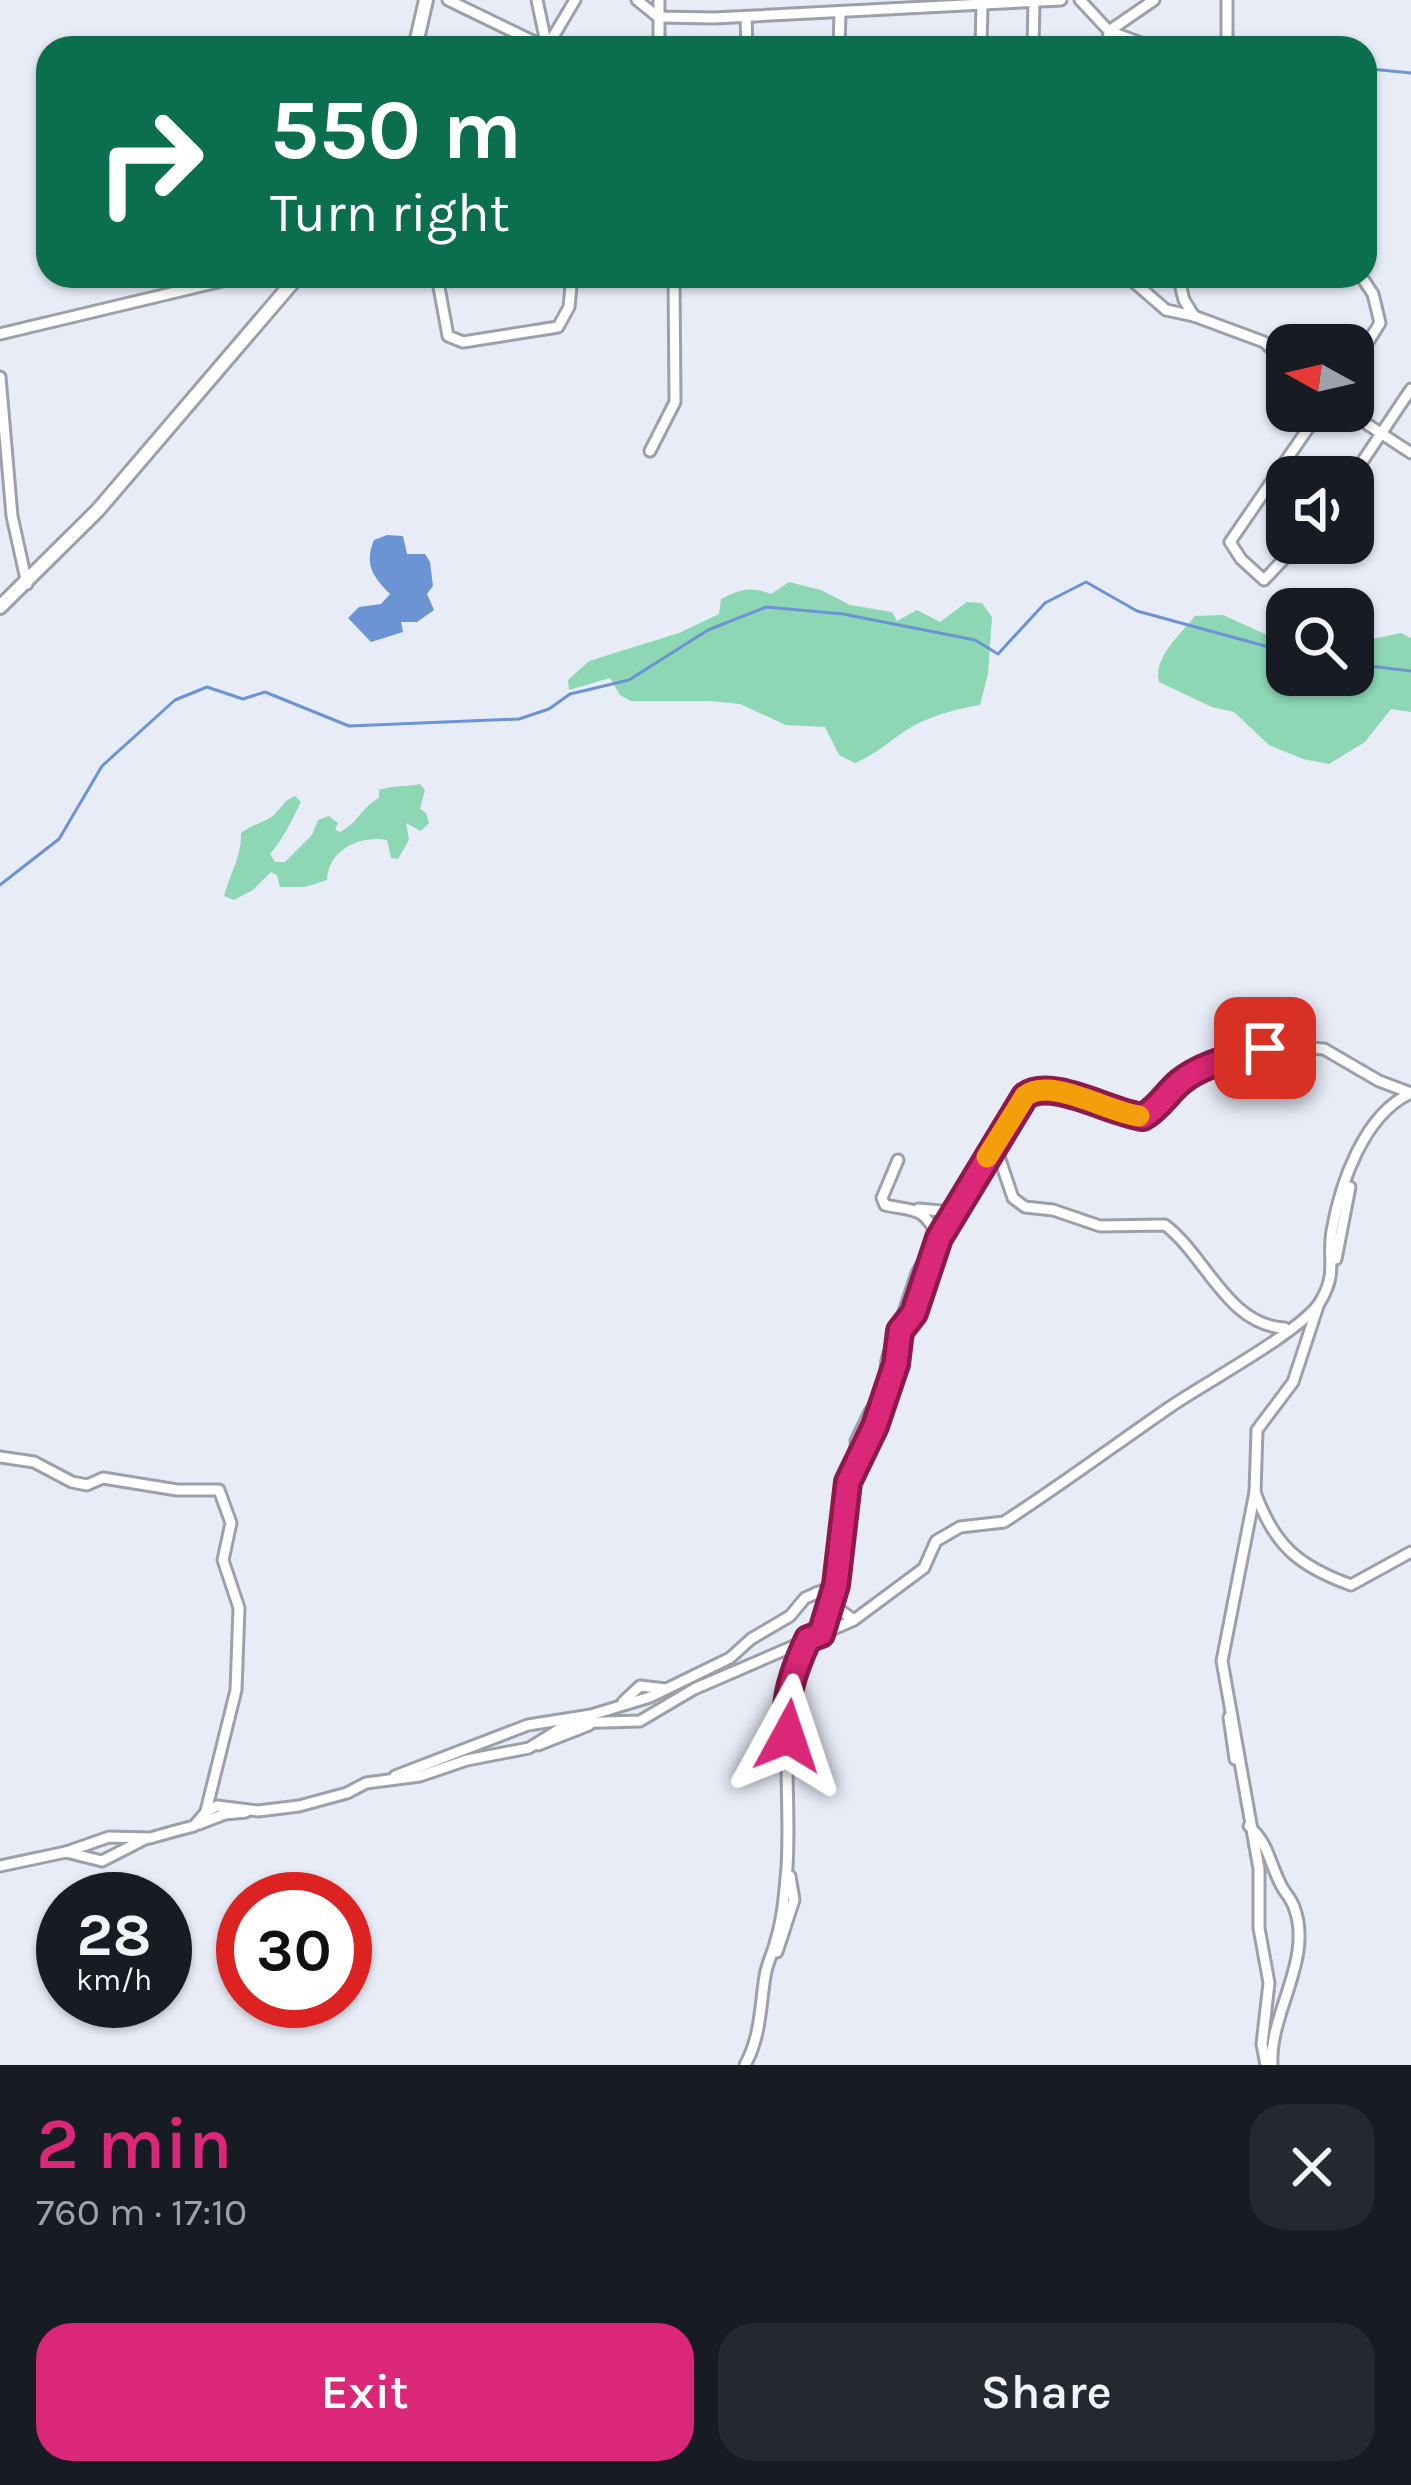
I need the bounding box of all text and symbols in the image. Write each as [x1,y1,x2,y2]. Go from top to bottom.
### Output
text: 550 m [270,81,522,179]
icon: right [72,84,228,240]
text: Turn right [270,181,510,245]
north arrow [1266,324,1374,432]
map controls [1266,324,1374,696]
button: sound [1266,456,1374,564]
button: search [1266,588,1374,696]
pin [1214,997,1316,1099]
icon: arrive [1232,1015,1298,1081]
position arrow [725,1673,851,1799]
speed limit sign: 30 [216,1872,372,2028]
text: 28 [76,1900,152,1970]
text: km/h [76,1962,152,1998]
text: 2 min [36,2102,233,2186]
button: close [1249,2104,1375,2230]
text: 760 m · 17:10 [36,2189,247,2235]
button: Exit [36,2323,694,2461]
button: Share [718,2323,1375,2461]

